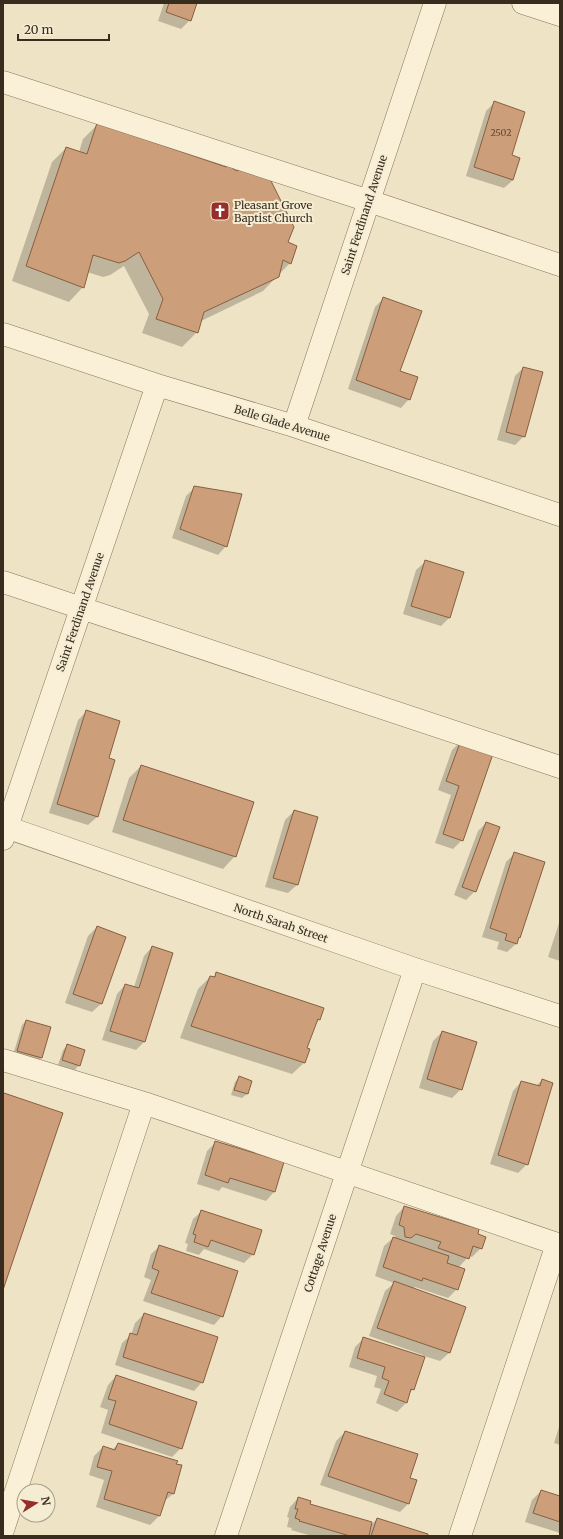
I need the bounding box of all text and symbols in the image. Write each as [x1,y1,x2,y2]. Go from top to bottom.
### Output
scale bar [18,16,109,42]
text: 20 m [24,22,53,37]
house number: 2502 [490,127,512,138]
street label: Saint Ferdinand Avenue [338,153,390,277]
place label: Pleasant Grove Baptist Church [234,198,313,225]
church icon: Pleasant Grove Baptist Church [209,200,231,222]
street label: Belle Glade Avenue [232,402,332,444]
street label: Saint Ferdinand Avenue [53,550,107,674]
street label: North Sarah Street [232,900,331,946]
street label: Cottage Avenue [301,1212,339,1294]
north arrow [16,1483,56,1523]
text: N [38,1495,54,1507]

